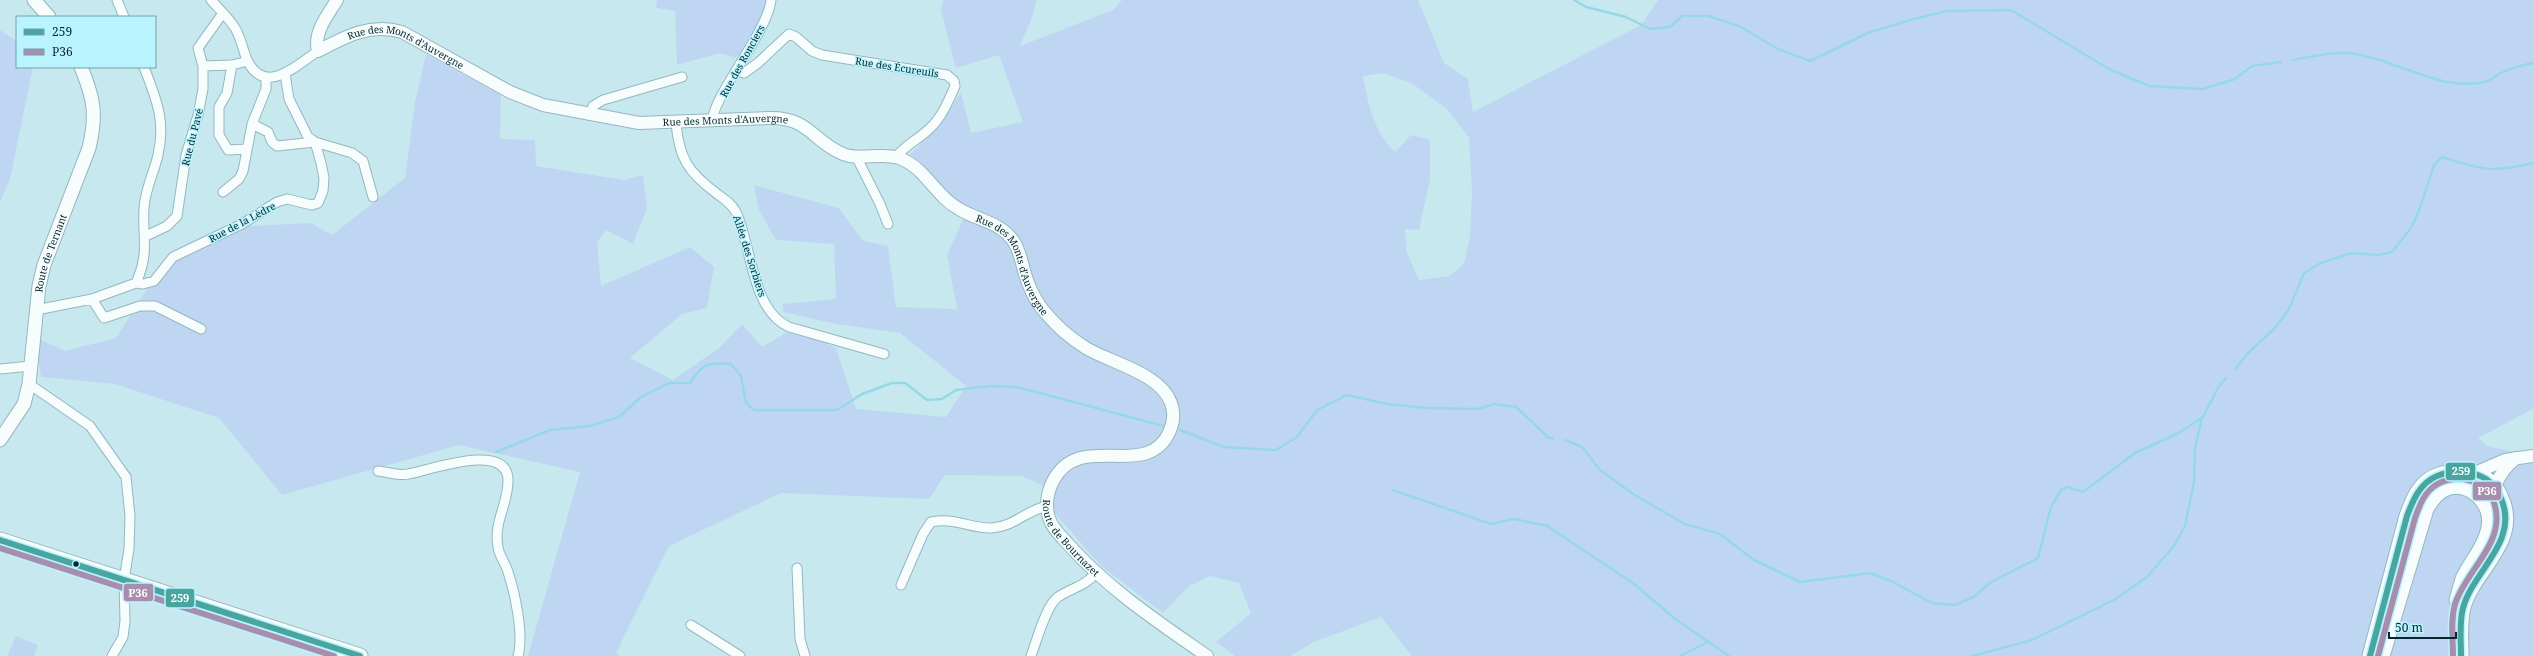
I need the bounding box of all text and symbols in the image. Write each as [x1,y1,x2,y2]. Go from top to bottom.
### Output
legend [16,16,156,68]
street label: Rue des Monts d'Auvergne [345,22,467,72]
street label: Rue des Ronciers [716,22,768,100]
text: 259 [52,23,72,40]
text: P36 [52,43,73,60]
street label: Rue des Écureuils [854,54,940,81]
street label: Rue du Pavé [178,107,206,167]
street label: Rue des Monts d'Auvergne [662,111,790,129]
street label: Rue de la Lèdre [206,198,278,246]
street label: Rue des Monts d'Auvergne [974,211,1052,318]
street label: Route de Ternant [31,212,70,293]
street label: Allée des Sorbiers [730,213,770,299]
line badge: 259 [2445,462,2476,481]
text: 259 [2452,463,2470,478]
line badge: P36 [2472,481,2502,501]
text: P36 [2477,483,2497,498]
street label: Route de Bournazet [1040,499,1103,580]
unlabelled marker [71,559,81,569]
line badge: P36 [123,583,154,602]
text: P36 [128,585,148,600]
line badge: 259 [165,588,195,608]
text: 259 [171,590,189,605]
scale bar [2389,614,2456,640]
text: 50 m [2395,619,2423,636]

